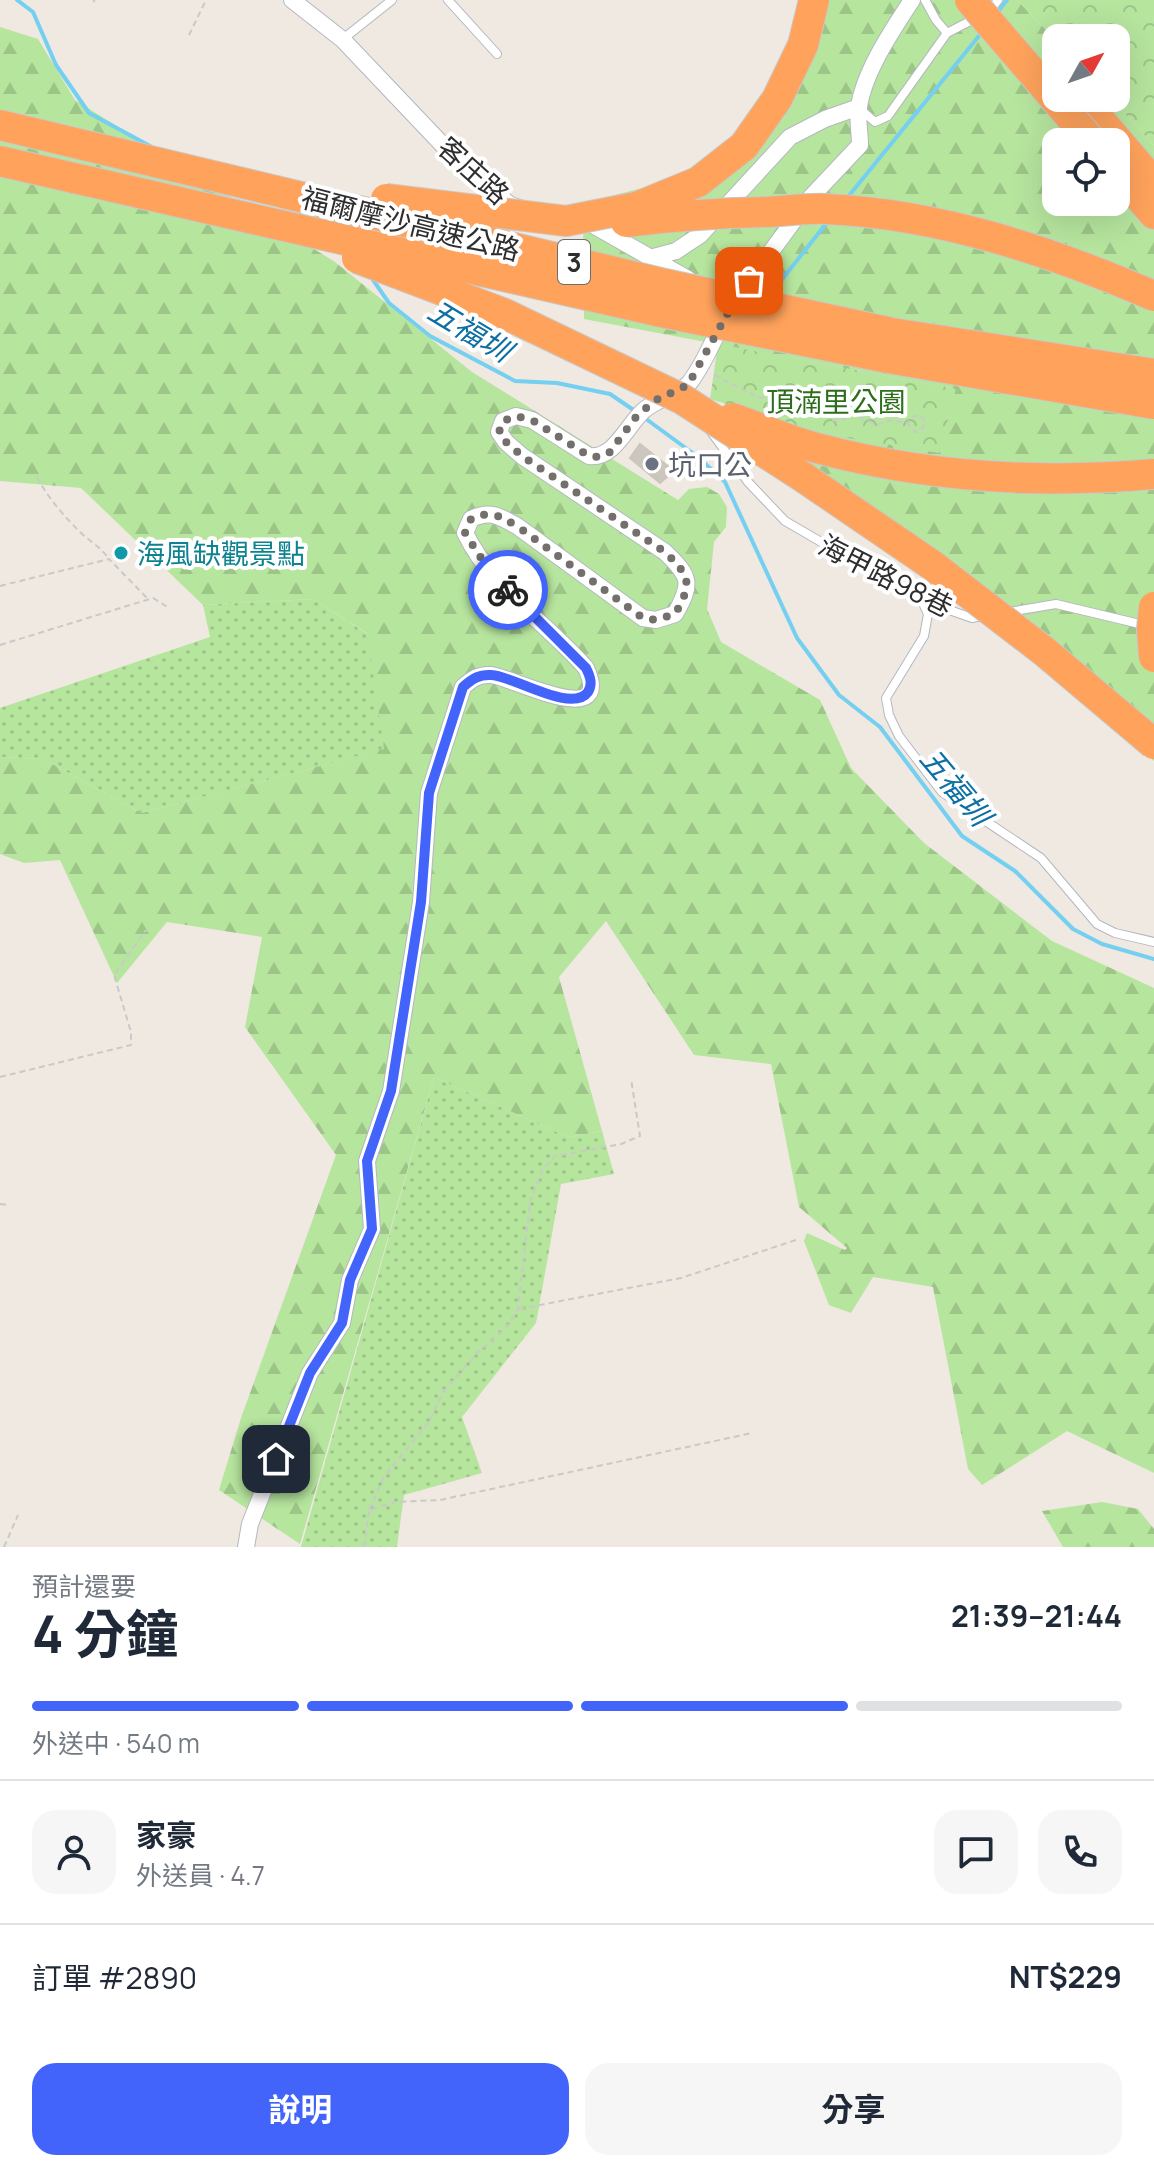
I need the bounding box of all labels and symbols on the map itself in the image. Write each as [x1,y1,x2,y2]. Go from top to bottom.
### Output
north arrow [1042,24,1130,112]
street label: 客庄路 [430,128,518,212]
street label: 福爾摩沙高速公路 [298,177,524,269]
road number: 3 [558,240,590,284]
pin [715,247,783,315]
water label: 五福圳 [421,289,523,373]
park label: 頂湳里公園 [766,382,906,420]
place label: 坑口公 [668,445,752,483]
marker: 坑口公 [643,455,661,473]
street label: 海甲路98巷 [812,525,960,625]
place label: 海風缺觀景點 [137,534,305,572]
marker: 海風缺觀景點 [112,544,130,562]
courier [468,550,548,630]
water label: 五福圳 [911,738,1003,837]
pin [242,1425,310,1493]

